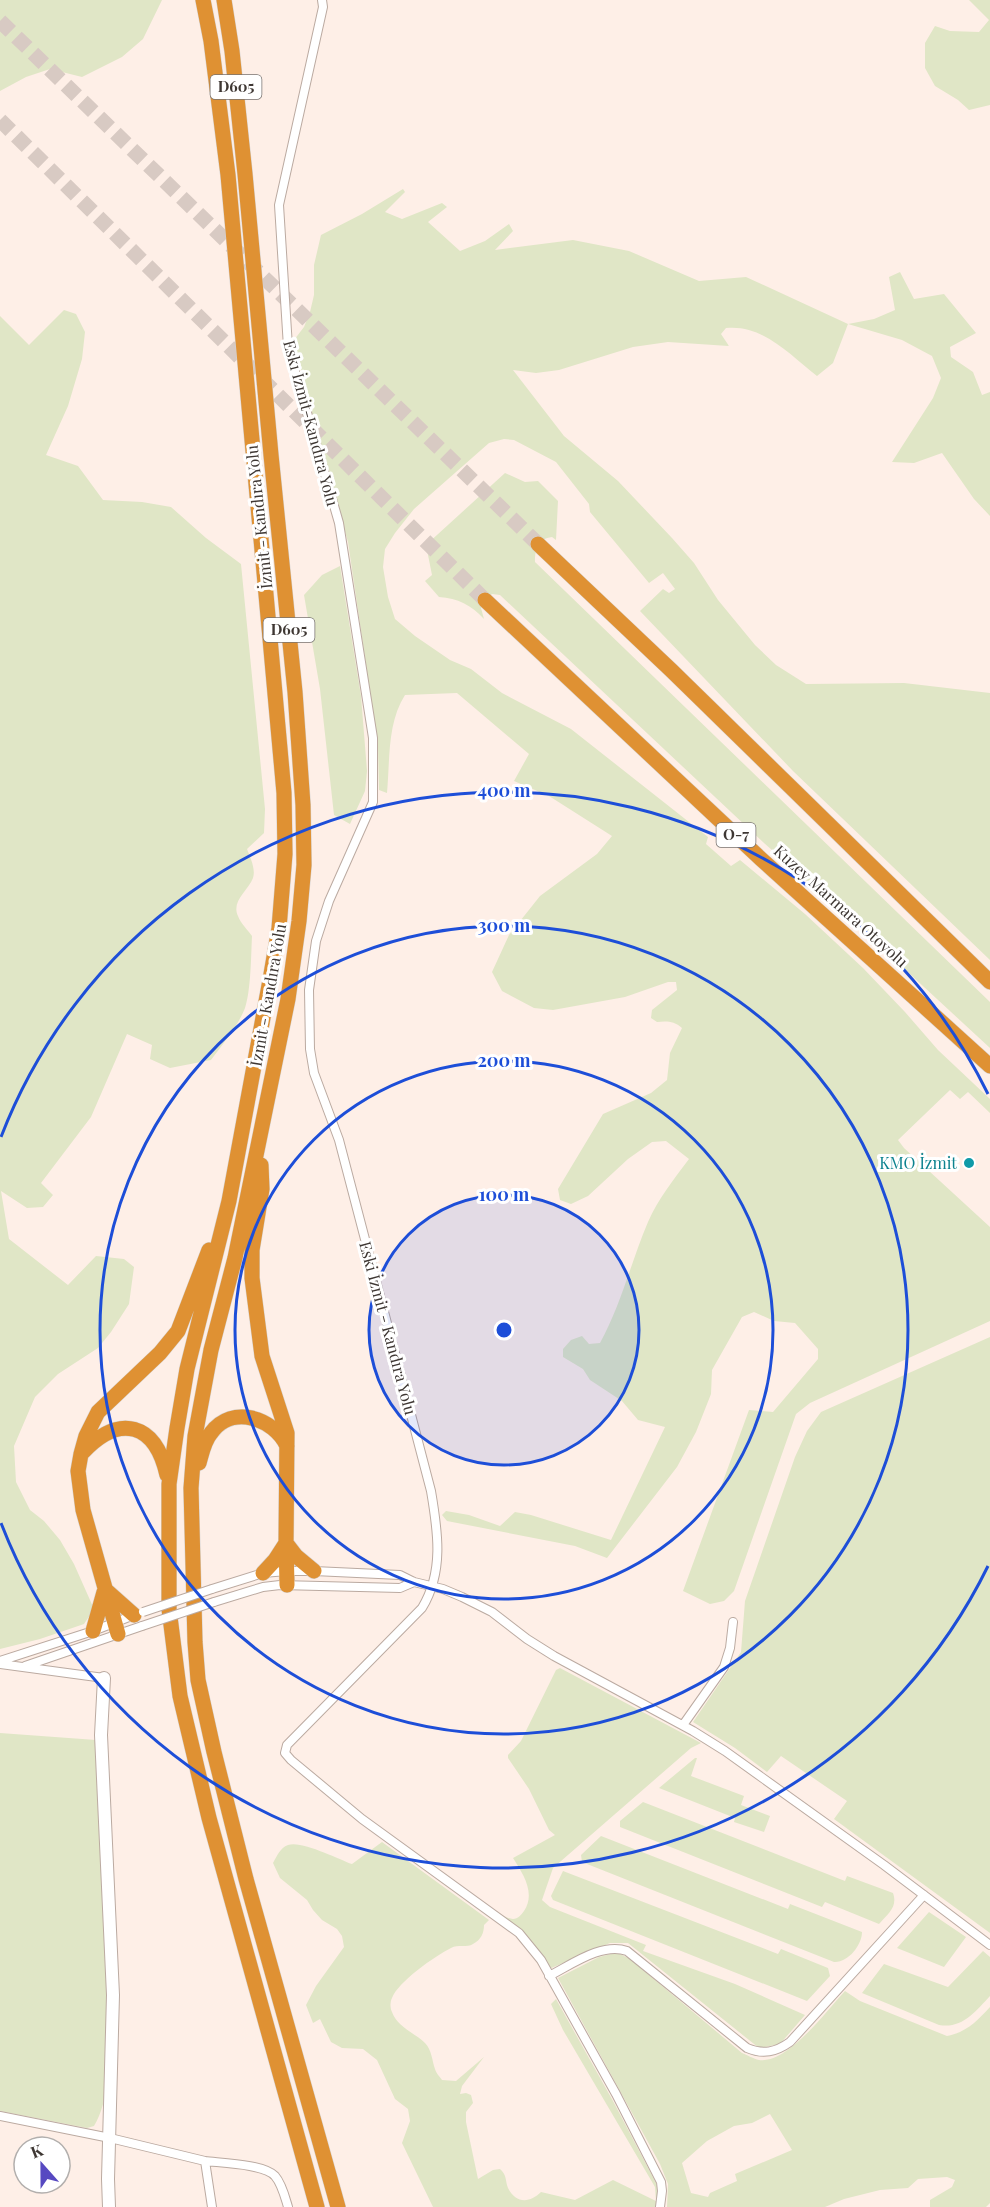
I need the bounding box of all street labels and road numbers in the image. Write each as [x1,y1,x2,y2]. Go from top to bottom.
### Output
road number: D605 [210,75,262,99]
street label: Eskı İzmit-Kandıra Yolu [279,337,344,508]
street label: İzmit - Kandıra Yolu [241,444,276,590]
road number: D605 [264,618,314,642]
road number: O-7 [716,823,756,847]
street label: Kuzey Marmara Otoyolu [770,840,913,971]
street label: İzmit - Kandıra Yolu [245,922,290,1068]
street label: Eski İzmit - Kandıra Yolu [355,1239,422,1417]

